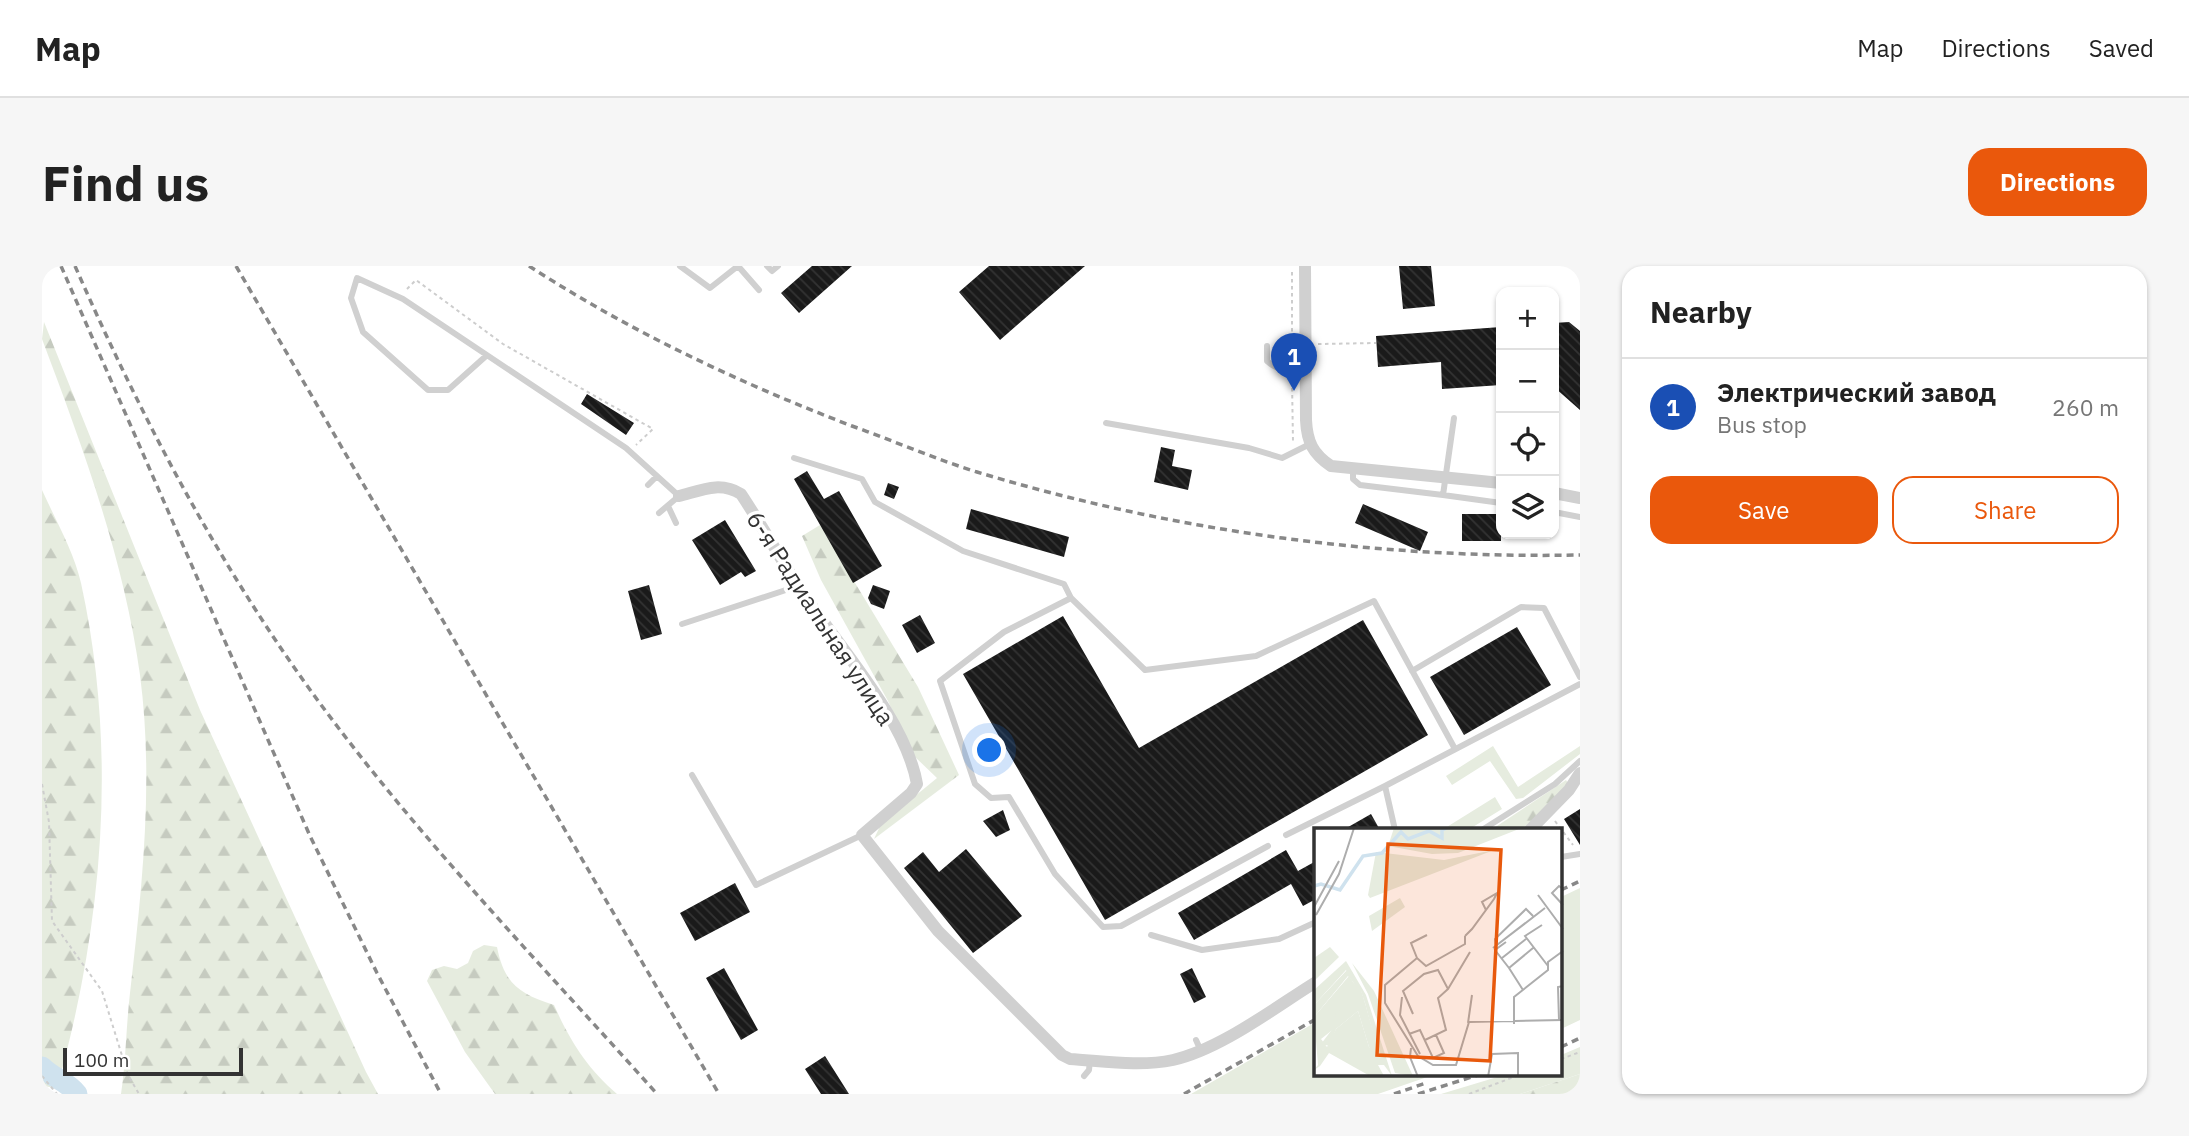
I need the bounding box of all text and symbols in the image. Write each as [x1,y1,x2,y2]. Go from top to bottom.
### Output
text: Map [35,27,101,70]
text: Map [1857,32,1903,64]
text: Directions [1941,32,2051,64]
text: Saved [2089,32,2154,64]
button: Directions [1968,148,2147,216]
text: Find us [42,151,209,214]
map controls [1496,287,1559,539]
button: + [1496,287,1559,350]
text: Nearby [1650,292,1752,331]
pin: 1 [1271,333,1317,391]
button: − [1496,350,1559,413]
text: Электрический завод [1717,375,1996,409]
text: 1 [1666,392,1680,422]
text: 260 m [2052,392,2119,422]
text: Bus stop [1717,409,1807,439]
button: locate [1496,413,1559,476]
button: layers [1496,476,1559,539]
button: Save [1650,476,1878,544]
button: Share [1892,476,2119,544]
street label: 6-я Радиальная улица [740,505,902,732]
your location [972,733,1006,767]
inset map [1314,828,1562,1076]
scale bar [63,1045,243,1077]
text: 100 m [74,1048,129,1072]

